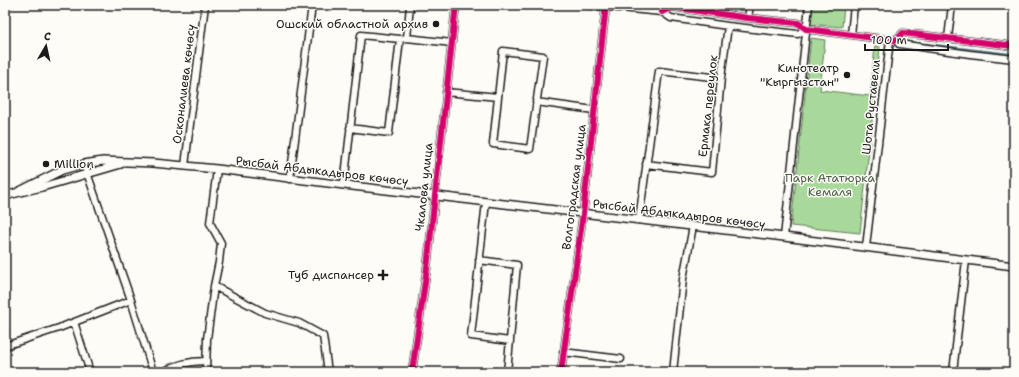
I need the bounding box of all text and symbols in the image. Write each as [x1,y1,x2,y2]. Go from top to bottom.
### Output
place label: Ошский областной архив [276,16,428,32]
marker: Ошский областной архив [431,19,441,29]
street label: Осконалиева көчөсү [169,23,199,145]
north arrow [26,26,66,66]
scale bar [865,26,948,52]
text: С [43,29,52,45]
text: 100 m [871,32,907,48]
street label: Ермака переулок [695,54,721,158]
street label: Шота Руставели [858,58,884,155]
place label: Кинотеатр "Кыргызстан" [760,60,839,90]
marker: Кинотеатр "Кыргызстан" [842,70,852,80]
street label: Волгоградская улица [558,123,590,251]
street label: Чкалова улица [411,141,437,232]
street label: Рысбай Абдыкадыров көчөсү [235,152,409,190]
place label: Million [54,156,94,172]
marker: Million [41,159,51,169]
park label: Парк Ататюрка Кемаля [785,170,876,200]
street label: Рысбай Абдыкадыров көчөсү [592,195,766,233]
place label: Туб диспансер [288,267,374,283]
marker: Туб диспансер [377,269,389,281]

